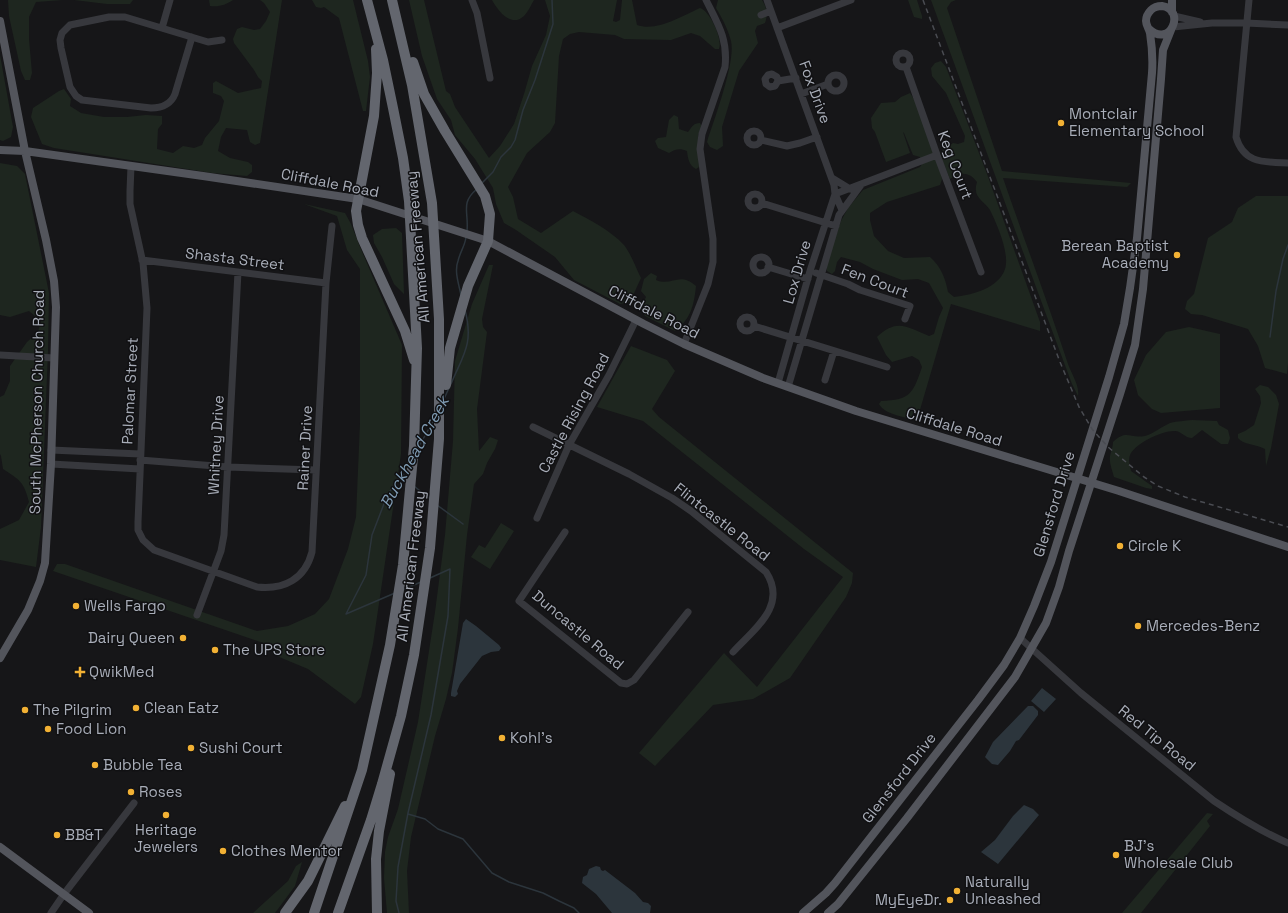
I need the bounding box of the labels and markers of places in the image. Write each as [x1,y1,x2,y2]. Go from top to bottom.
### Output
place label: Montclair Elementary School [1069,104,1205,140]
marker: Montclair Elementary School [1056,118,1066,128]
place label: Berean Baptist Academy [1061,236,1169,272]
marker: Berean Baptist Academy [1172,250,1182,260]
place label: Circle K [1128,536,1181,555]
marker: Circle K [1115,541,1125,551]
place label: Wells Fargo [84,596,166,615]
marker: Wells Fargo [71,601,81,611]
place label: Mercedes-Benz [1146,616,1260,635]
marker: Mercedes-Benz [1133,621,1143,631]
place label: Dairy Queen [88,628,175,647]
marker: Dairy Queen [178,633,188,643]
place label: The UPS Store [223,640,325,659]
marker: The UPS Store [210,645,220,655]
place label: QwikMed [89,662,154,681]
marker: QwikMed [74,666,86,678]
place label: Clean Eatz [144,698,219,717]
place label: The Pilgrim [33,700,112,719]
marker: Clean Eatz [131,703,141,713]
marker: The Pilgrim [20,705,30,715]
place label: Food Lion [56,719,126,738]
marker: Food Lion [43,724,53,734]
place label: Kohl's [510,728,553,747]
marker: Kohl's [497,733,507,743]
place label: Sushi Court [199,738,283,757]
marker: Sushi Court [186,743,196,753]
place label: Bubble Tea [103,755,183,774]
marker: Bubble Tea [90,760,100,770]
place label: Roses [139,782,183,801]
marker: Roses [126,787,136,797]
marker: Heritage Jewelers [161,810,171,820]
place label: Heritage Jewelers [134,820,198,856]
place label: BB&T [65,825,103,844]
marker: BB&T [52,830,62,840]
place label: BJ's Wholesale Club [1124,836,1233,872]
place label: Clothes Mentor [231,841,343,860]
marker: Clothes Mentor [218,846,228,856]
marker: BJ's Wholesale Club [1111,850,1121,860]
place label: Naturally Unleashed [965,872,1041,908]
marker: Naturally Unleashed [952,886,962,896]
place label: MyEyeDr. [875,890,942,909]
marker: MyEyeDr. [945,895,955,905]

